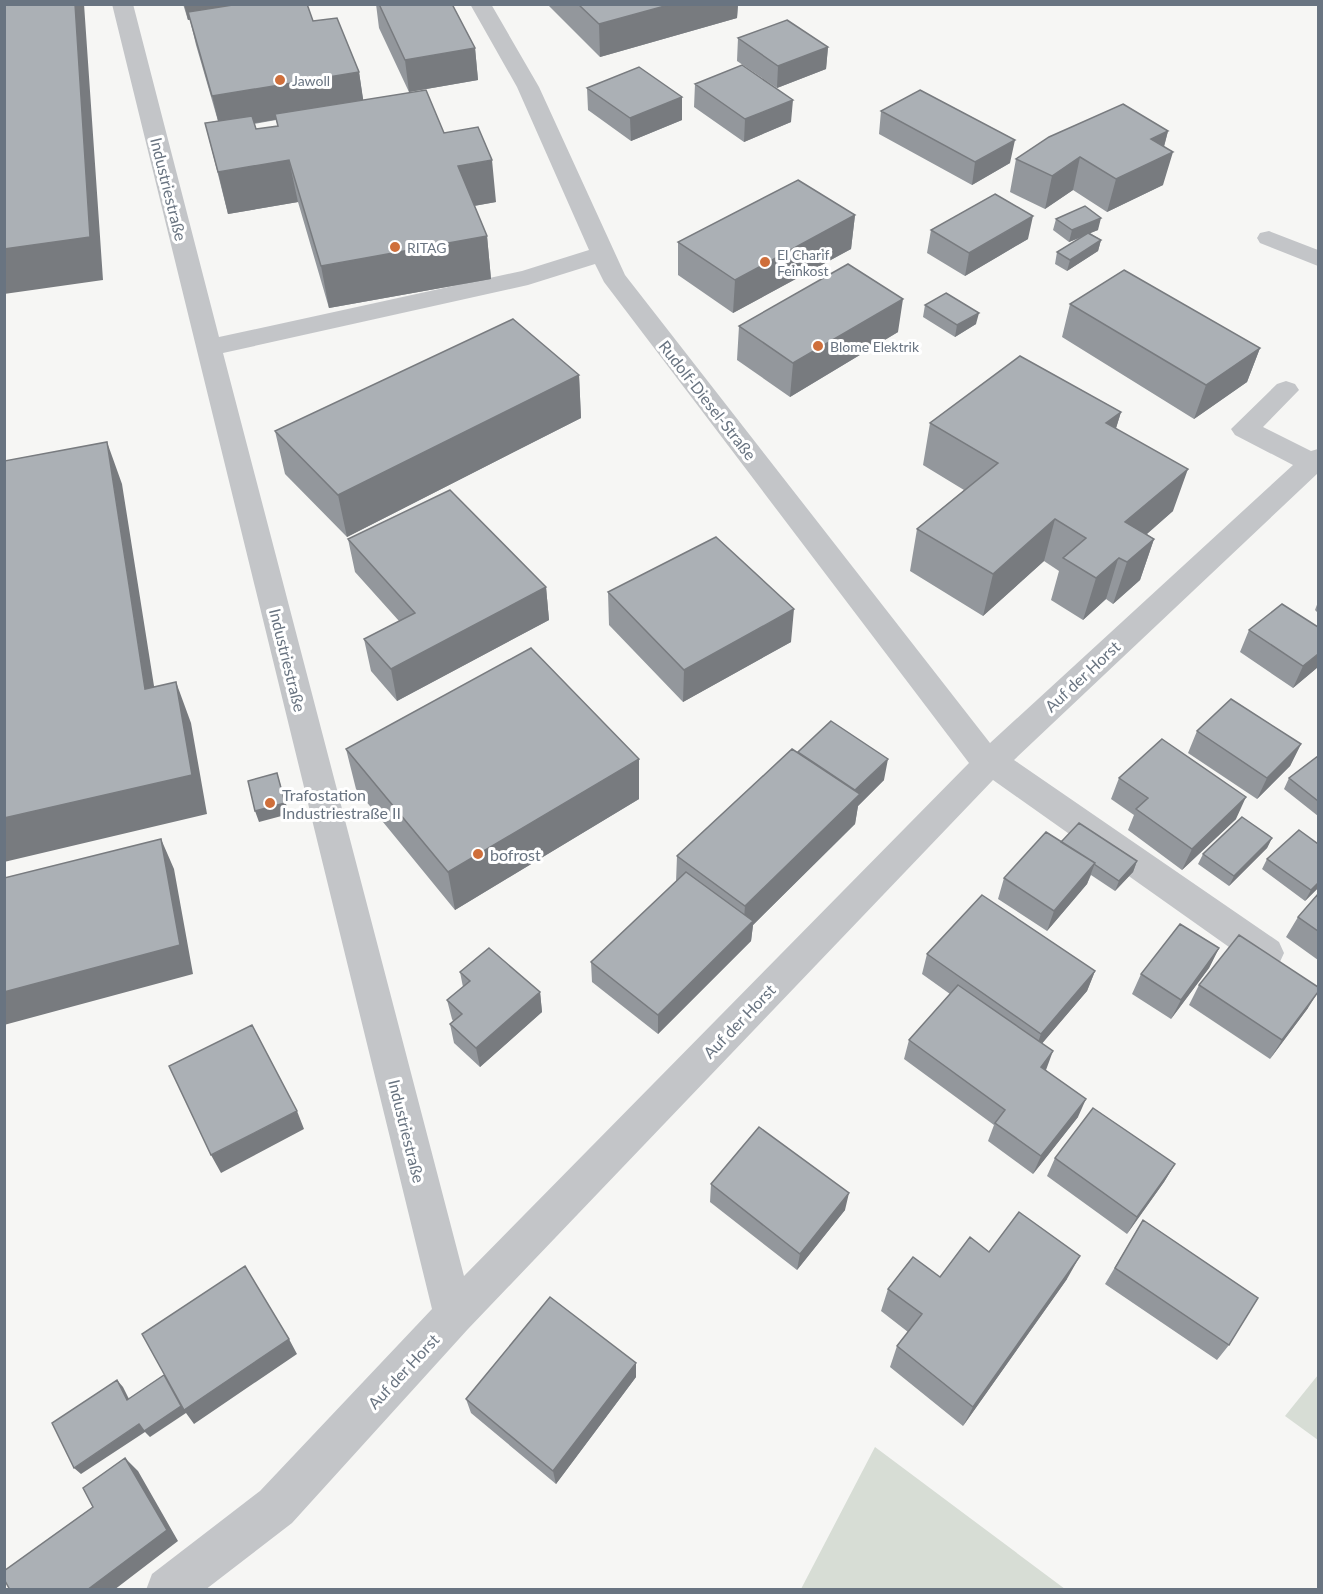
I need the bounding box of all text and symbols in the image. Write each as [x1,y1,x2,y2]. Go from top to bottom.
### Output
place label: Jawoll [292,72,330,89]
marker: Jawoll [273,73,287,87]
street label: Industriestraße [147,135,191,243]
place label: RITAG [407,239,446,256]
marker: RITAG [388,240,402,254]
place label: El Charif Feinkost [777,246,829,279]
marker: El Charif Feinkost [758,255,772,269]
street label: Rudolf-Diesel-Straße [655,336,761,464]
place label: Blome Elektrik [830,338,920,355]
marker: Blome Elektrik [811,339,825,353]
street label: Industriestraße [266,606,310,714]
street label: Auf der Horst [1041,636,1124,715]
place label: Trafostation Industriestraße II [282,785,401,822]
marker: Trafostation Industriestraße II [263,796,277,810]
place label: bofrost [490,845,541,864]
marker: bofrost [471,847,485,861]
street label: Auf der Horst [699,980,779,1062]
street label: Industriestraße [385,1077,429,1185]
street label: Auf der Horst [364,1329,443,1412]

